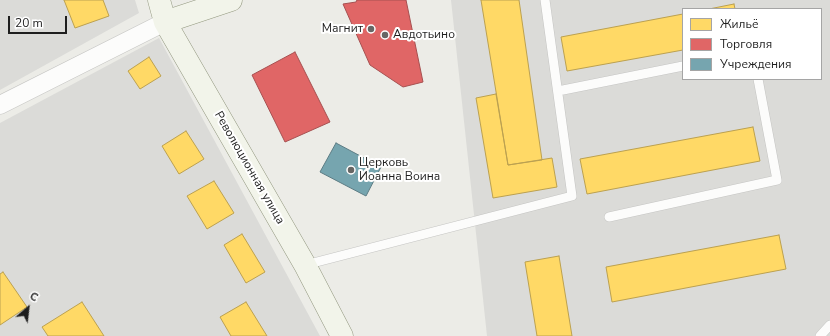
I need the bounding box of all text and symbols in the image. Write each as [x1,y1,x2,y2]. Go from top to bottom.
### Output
scale bar [10,8,69,34]
legend [682,8,822,80]
text: 20 m [15,15,43,31]
text: Жильё [720,16,758,32]
place label: Магнит [322,22,363,36]
marker: Магнит [366,24,376,34]
place label: Авдотьино [393,28,455,42]
marker: Авдотьино [380,30,390,40]
text: Торговля [720,36,772,52]
text: Учреждения [720,56,792,72]
street label: Революционная улица [211,109,287,227]
place label: Церковь Иоанна Воина [359,156,440,184]
marker: Церковь Иоанна Воина [346,165,356,175]
north arrow [8,288,48,328]
text: С [27,289,41,305]

